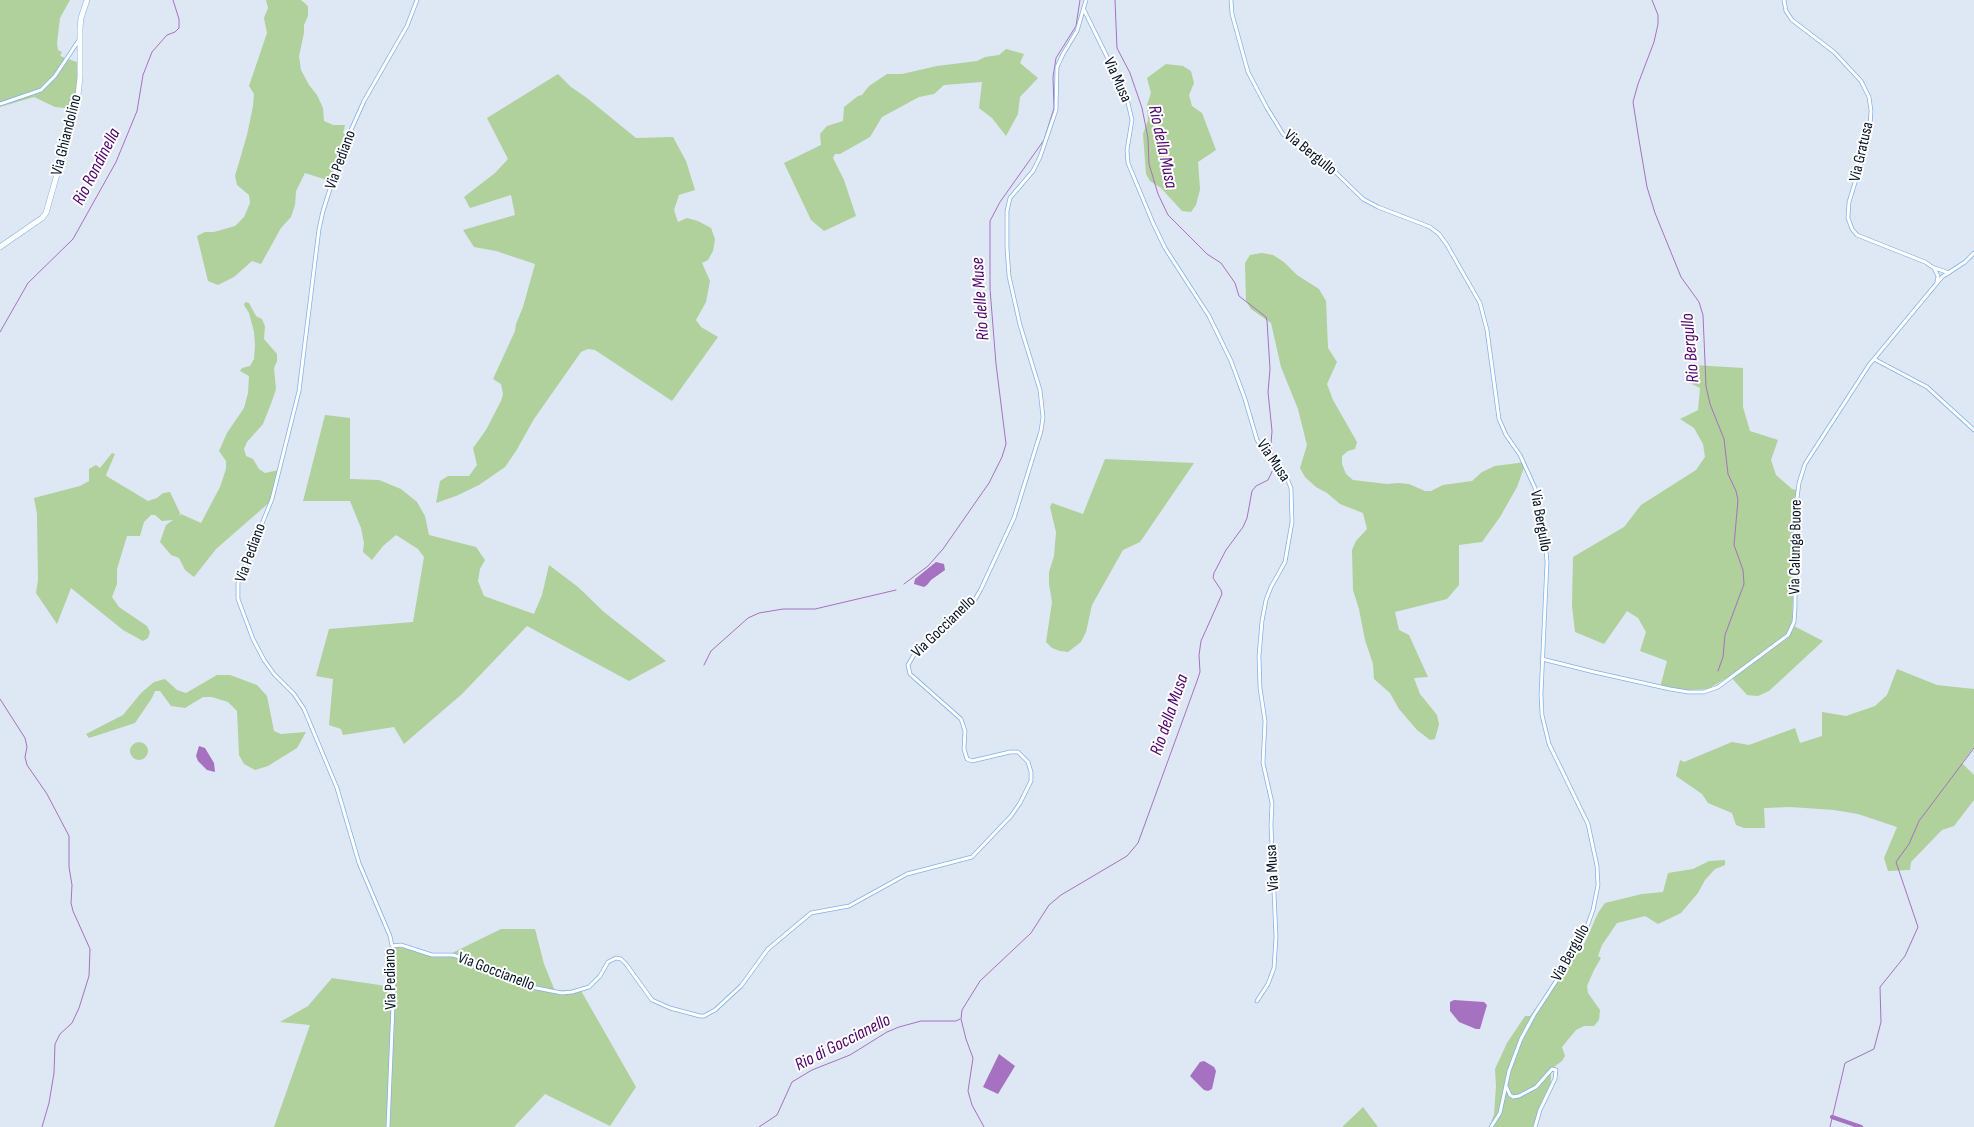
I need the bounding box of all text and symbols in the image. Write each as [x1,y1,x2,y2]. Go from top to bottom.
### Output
street label: Via Musa [1099,55,1135,105]
street label: Via Ghiandolino [48,92,86,178]
water label: Rio della Musa [1143,104,1181,190]
street label: Via Gratusa [1846,120,1878,184]
water label: Rio Rondinella [68,125,126,209]
street label: Via Bergullo [1280,126,1340,180]
street label: Via Pediano [321,128,361,192]
water label: Rio delle Muse [967,257,995,341]
water label: Rio Bergullo [1677,312,1705,384]
street label: Via Musa [1252,436,1294,486]
street label: Via Bergullo [1525,489,1555,553]
street label: Via Calunga Buore [1786,499,1806,595]
street label: Via Pediano [231,521,271,585]
street label: Via Goccianello [908,592,980,662]
water label: Rio della Musa [1146,672,1194,758]
street label: Via Musa [1262,844,1284,892]
street label: Via Bergullo [1548,921,1594,985]
street label: Via Pediano [381,948,401,1010]
street label: Via Goccianello [455,948,537,996]
water label: Rio di Goccianello [792,1010,894,1076]

